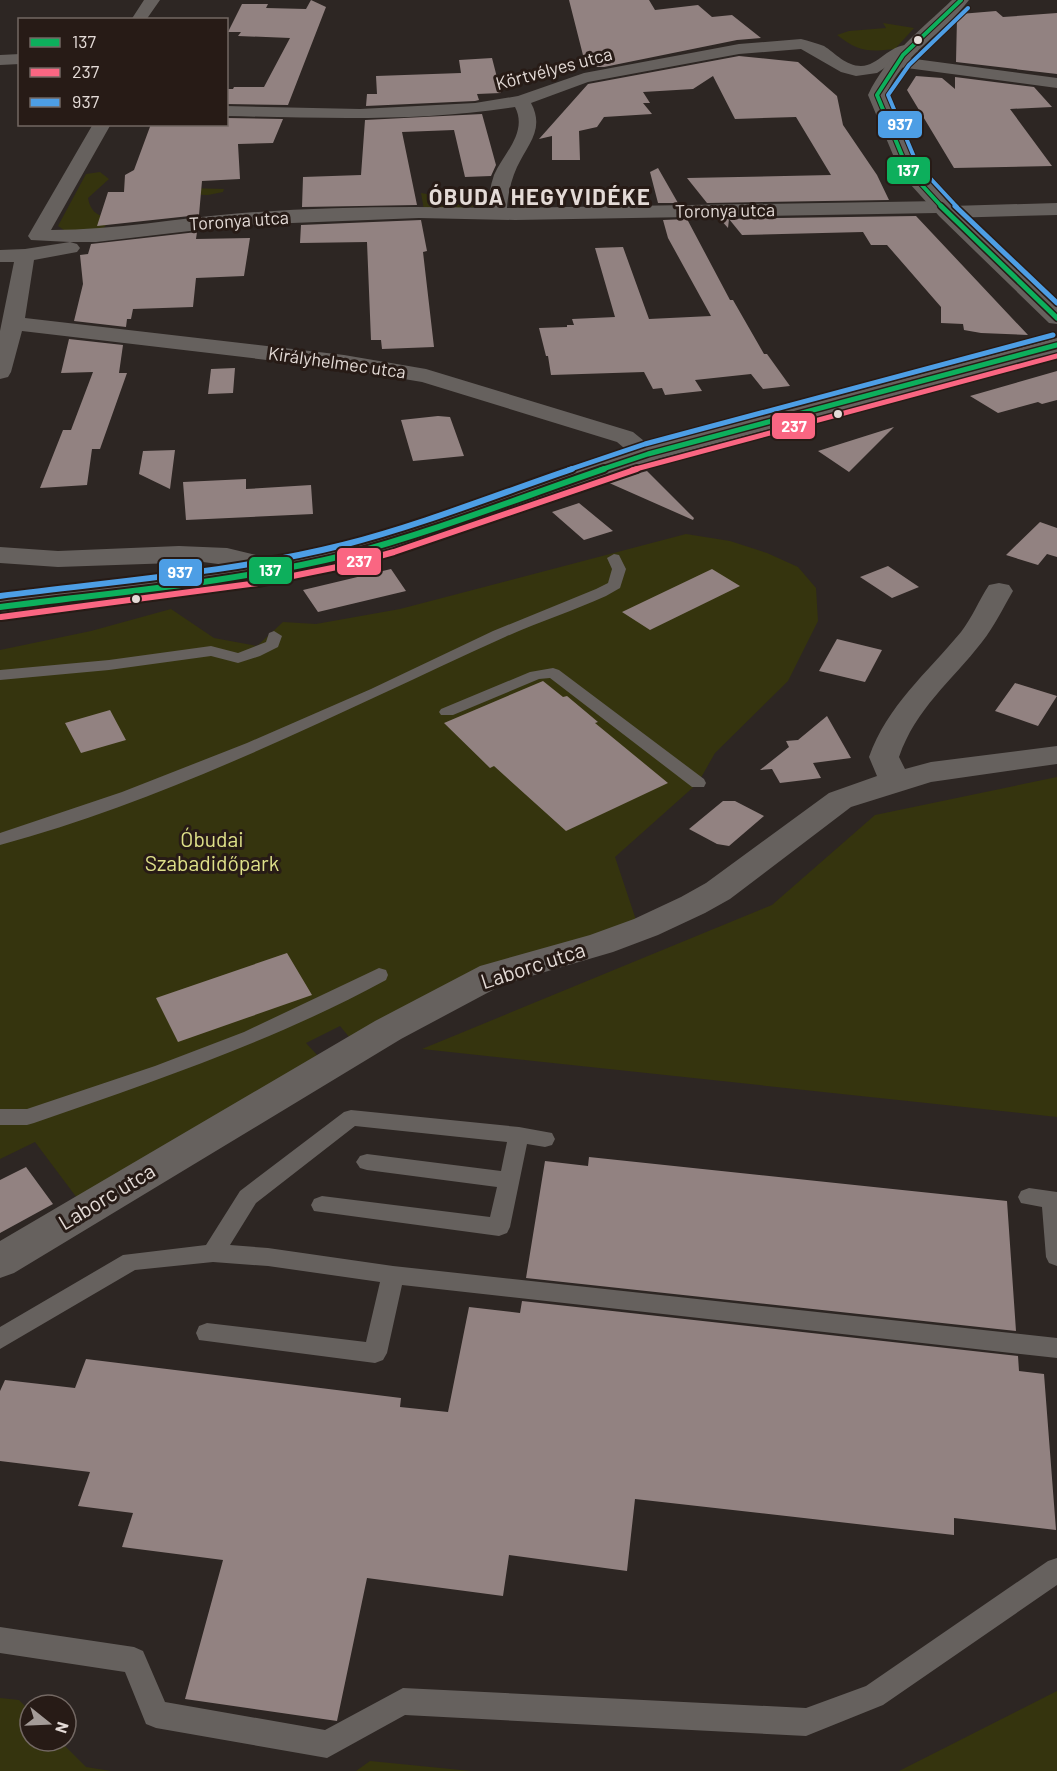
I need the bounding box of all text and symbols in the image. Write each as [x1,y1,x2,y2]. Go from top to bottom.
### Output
legend [18,18,228,126]
text: 137 [72,30,97,52]
unlabelled marker [912,34,924,46]
street label: Körtvélyes utca [493,42,614,94]
text: 237 [72,60,100,82]
text: 937 [72,90,100,112]
line badge: 937 [877,110,923,139]
text: 937 [887,114,913,133]
line badge: 137 [886,156,931,185]
text: 137 [897,160,919,179]
district label: ÓBUDA HEGYVIDÉKE [429,183,651,209]
street label: Toronya utca [675,198,775,222]
street label: Toronya utca [188,206,290,234]
street label: Királyhelmec utca [267,341,407,383]
unlabelled marker [832,408,844,420]
line badge: 237 [771,412,816,440]
text: 237 [781,416,807,435]
line badge: 237 [336,547,382,576]
text: 237 [346,551,372,570]
line badge: 137 [248,556,293,585]
line badge: 937 [158,558,203,587]
text: 137 [259,560,281,579]
text: 937 [167,562,193,581]
unlabelled marker [130,593,142,605]
park label: Óbudai Szabadidőpark [145,826,279,875]
street label: Laborc utca [477,936,588,993]
street label: Laborc utca [53,1157,159,1234]
north arrow [18,1693,78,1753]
text: N [52,1720,73,1736]

